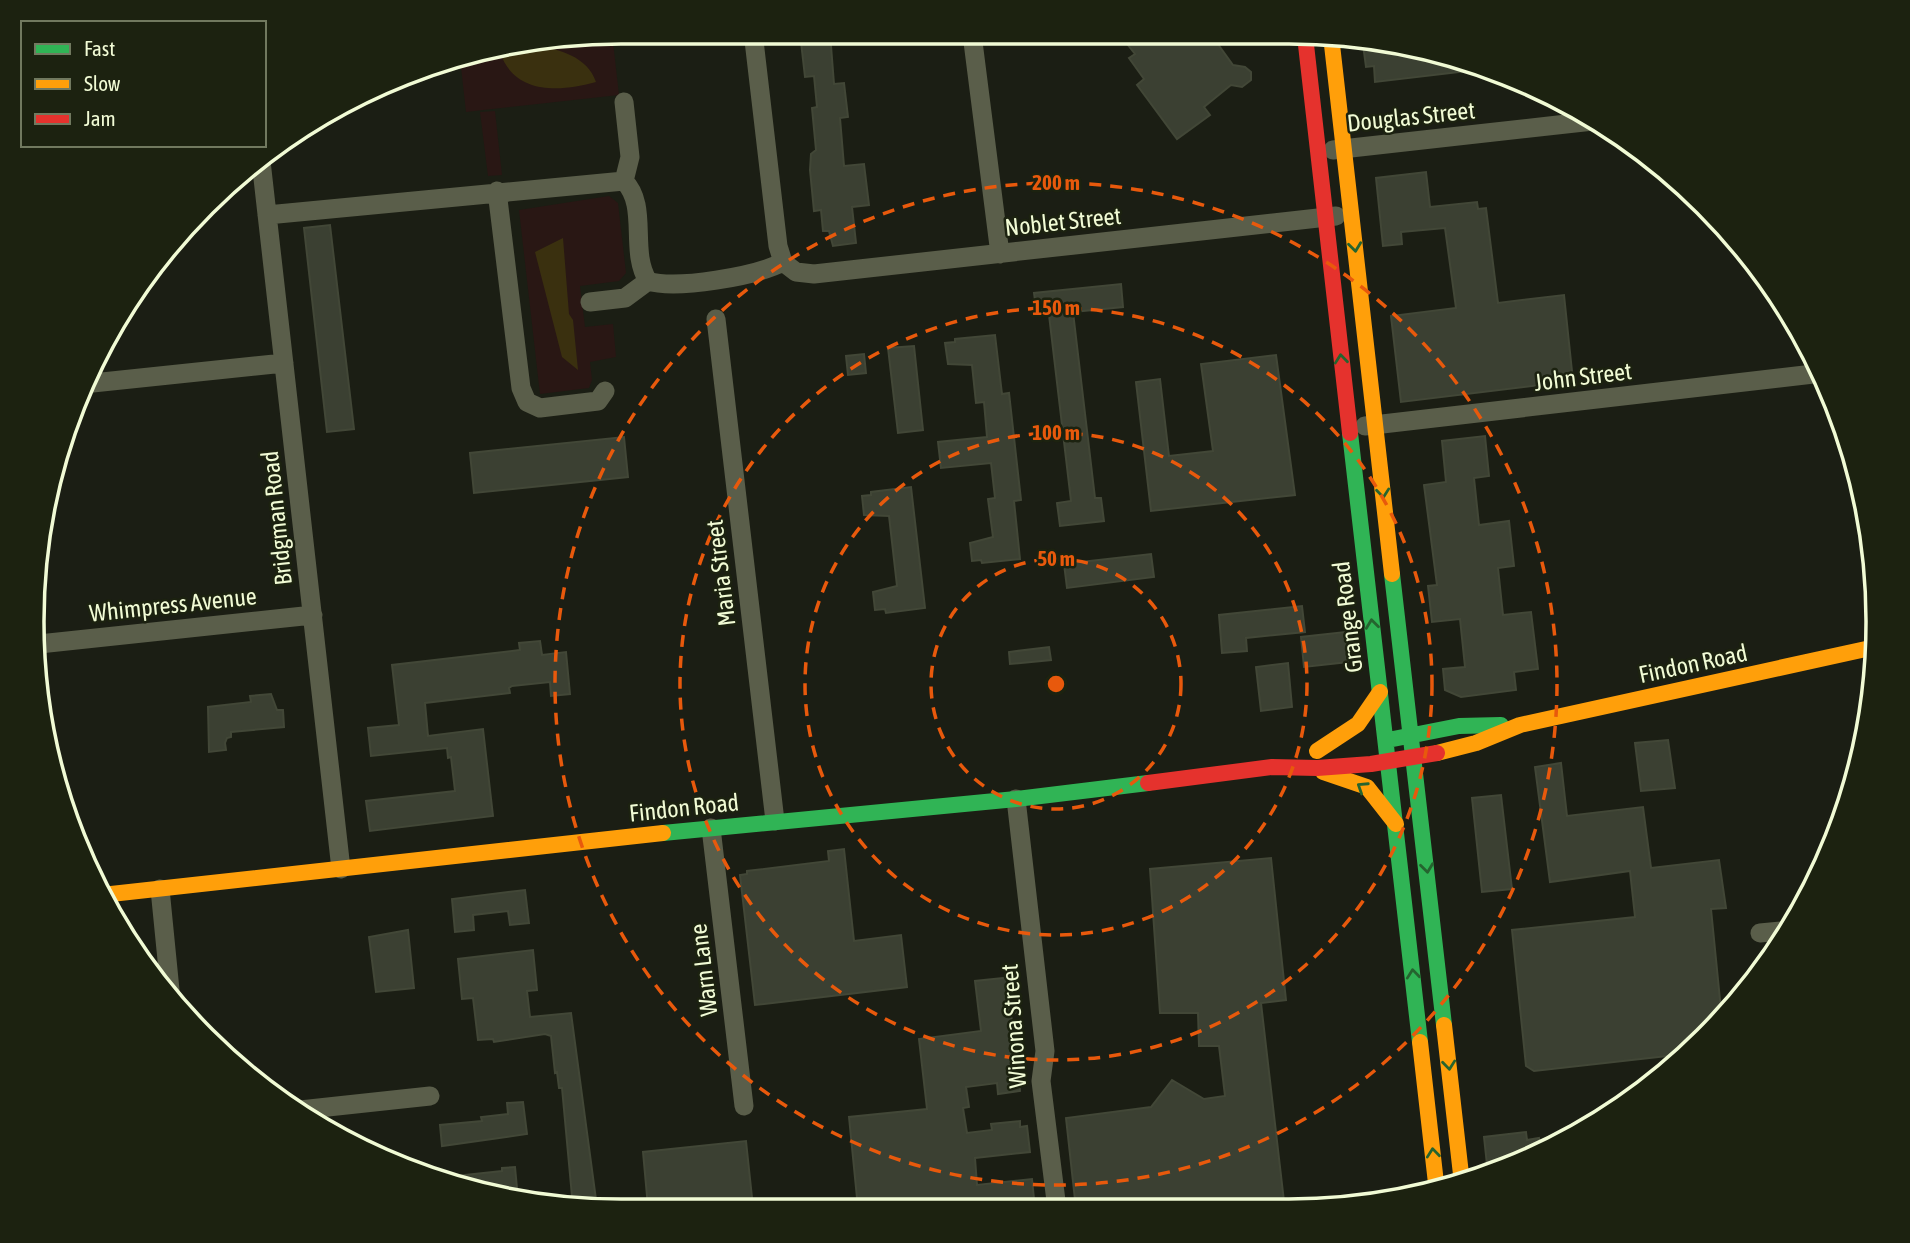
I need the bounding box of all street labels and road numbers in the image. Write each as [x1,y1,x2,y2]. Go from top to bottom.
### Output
street label: Douglas Street [1346,96,1476,137]
street label: Noblet Street [1004,202,1122,241]
street label: John Street [1533,357,1633,396]
street label: Bridgman Road [256,450,297,587]
street label: Maria Street [701,518,740,628]
street label: Grange Road [1327,560,1368,674]
street label: Whimpress Avenue [88,582,258,627]
street label: Findon Road [1636,639,1750,688]
street label: Findon Road [628,788,740,827]
street label: Warn Lane [684,922,723,1018]
street label: Winona Street [996,963,1031,1089]

